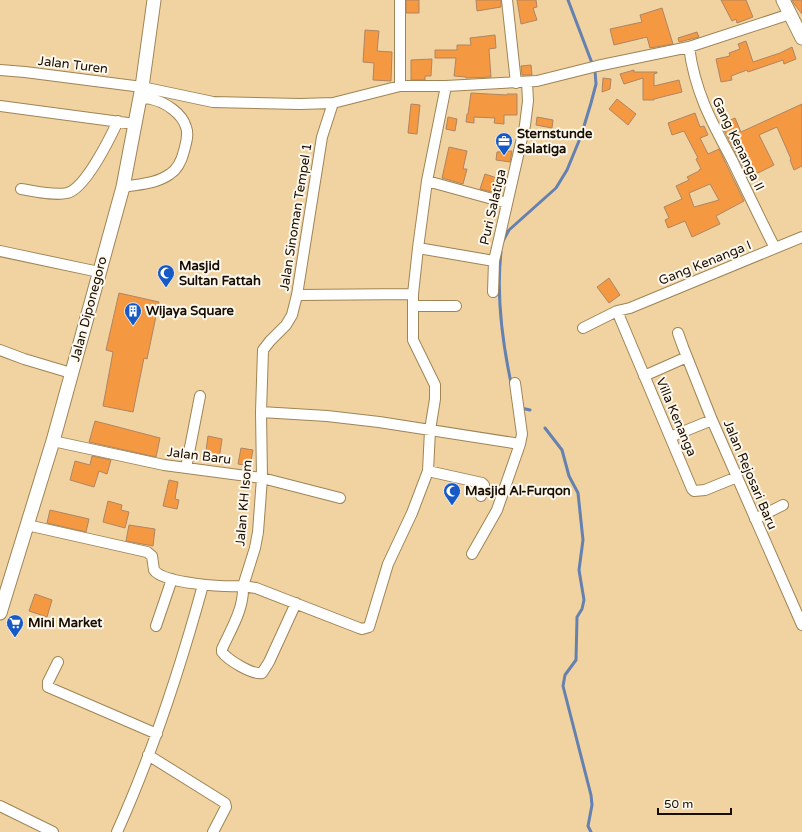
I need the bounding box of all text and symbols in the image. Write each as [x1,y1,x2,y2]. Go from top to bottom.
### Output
street label: Jalan Turen [37,53,109,77]
street label: Gang Kenanga II [708,95,768,193]
place label: Sternstunde Salatiga [517,126,593,157]
office icon: Sternstunde Salatiga [494,131,514,156]
street label: Jalan Sinoman Tempel 1 [276,142,316,292]
street label: Puri Salatiga [476,167,510,247]
street label: Gang Kenanga I [656,237,754,289]
street label: Jalan Diponegoro [67,255,111,363]
place label: Masjid Sultan Fattah [179,258,261,289]
mosque icon: Masjid Sultan Fattah [156,263,176,288]
building icon: Wijaya Square [123,301,143,326]
place label: Wijaya Square [146,303,235,319]
street label: Villa Kenanga [652,375,700,459]
street label: Jalan Rejosari Baru [720,418,780,532]
street label: Jalan Baru [166,444,232,468]
street label: Jalan KH Isom [232,459,256,547]
mosque icon: Masjid Al-Furqon [442,481,462,506]
place label: Masjid Al-Furqon [465,483,571,499]
supermarket icon: Mini Market [5,613,25,638]
place label: Mini Market [28,615,102,631]
scale bar [658,790,731,816]
text: 50 m [664,797,693,811]

